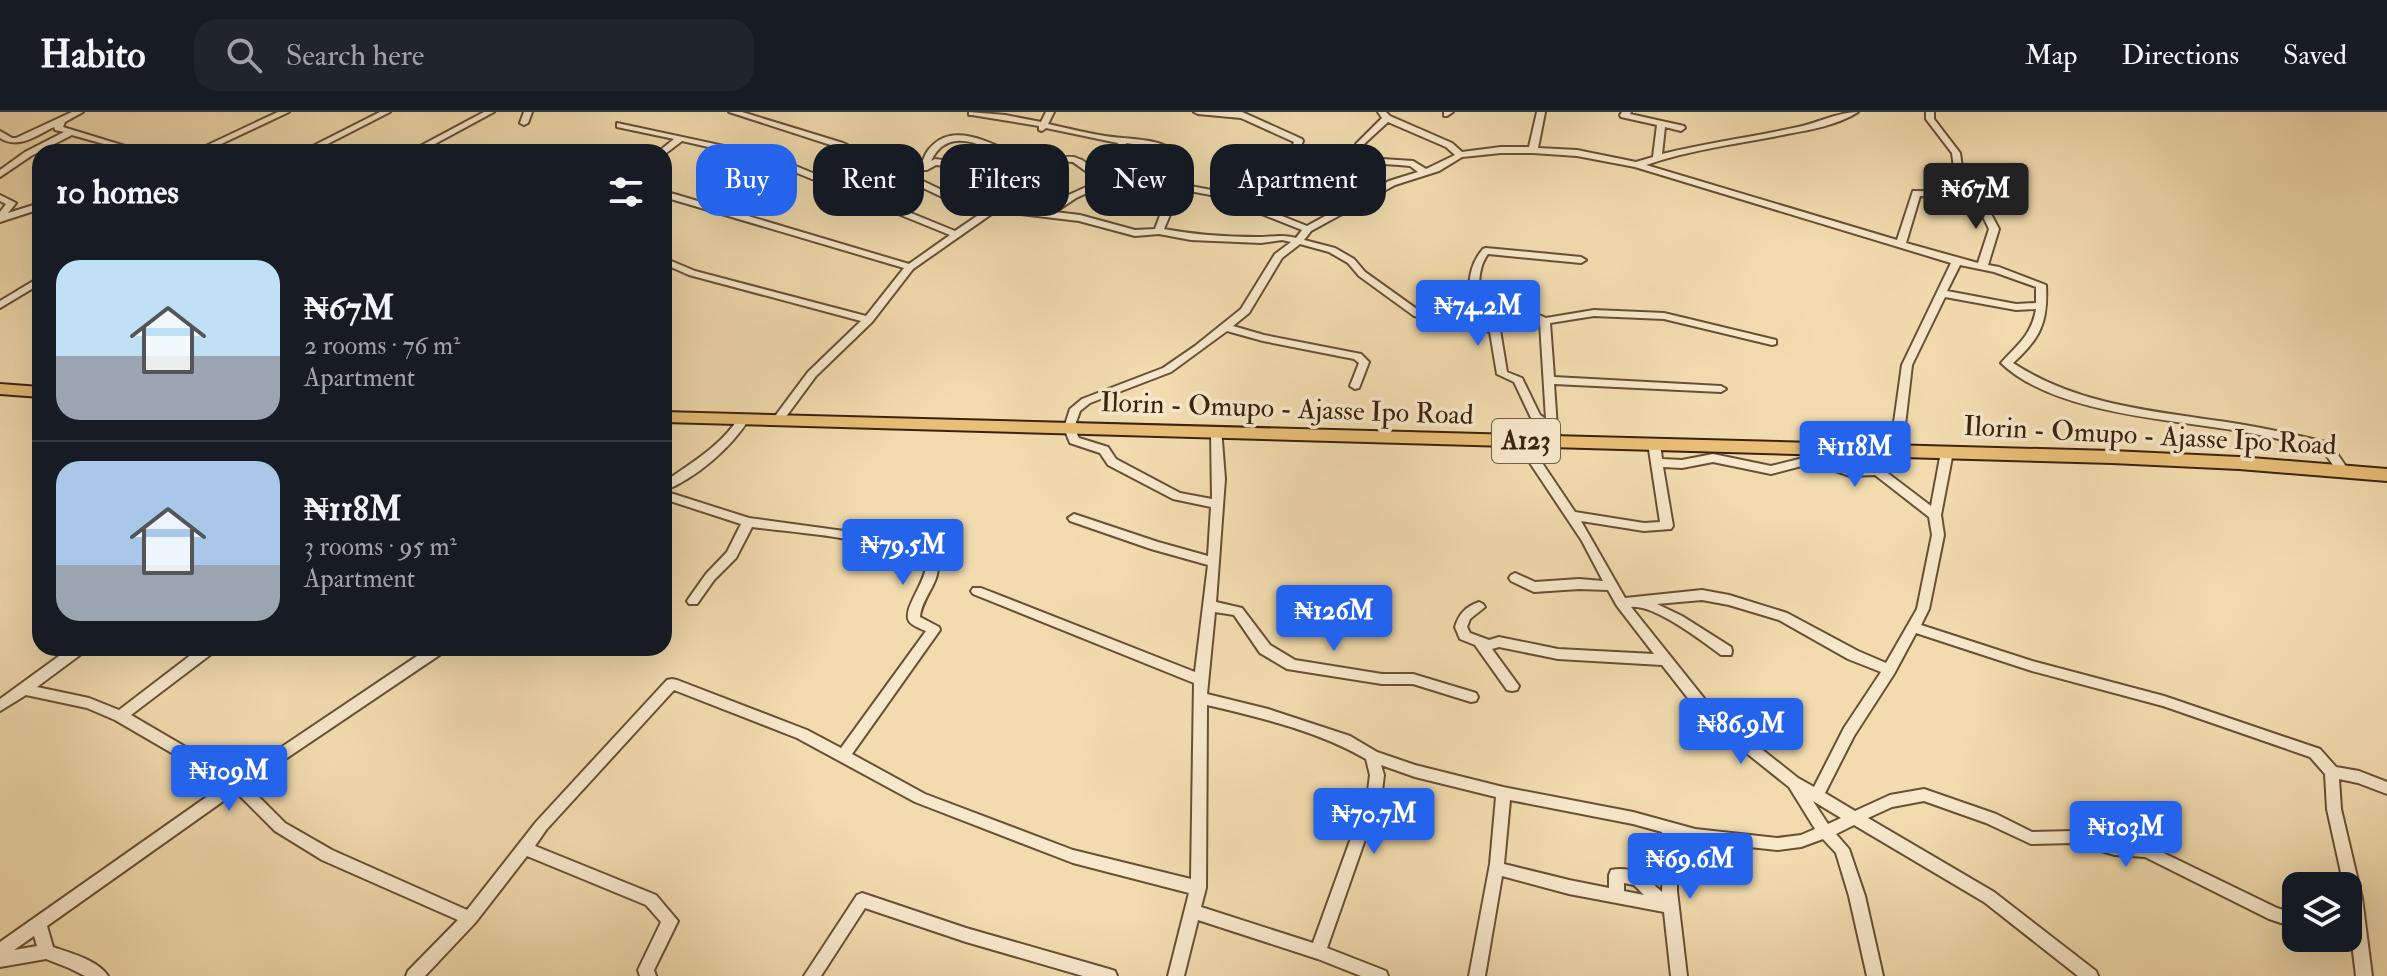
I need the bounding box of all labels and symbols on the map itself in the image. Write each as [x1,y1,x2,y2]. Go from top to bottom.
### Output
pin: ₦67M [1929,163,2023,231]
pin: ₦74.2M [1413,280,1543,348]
street label: Ilorin - Omupo - Ajasse Ipo Road [1100,385,1475,433]
street label: Ilorin - Omupo - Ajasse Ipo Road [1963,409,2338,463]
road number: A123 [1492,419,1560,463]
pin: ₦118M [1799,421,1911,489]
pin: ₦79.5M [838,519,968,587]
pin: ₦126M [1278,585,1390,653]
pin: ₦86.9M [1676,698,1806,766]
pin: ₦109M [173,745,285,813]
pin: ₦70.7M [1309,788,1439,856]
pin: ₦103M [2070,801,2182,869]
pin: ₦69.6M [1625,833,1755,901]

